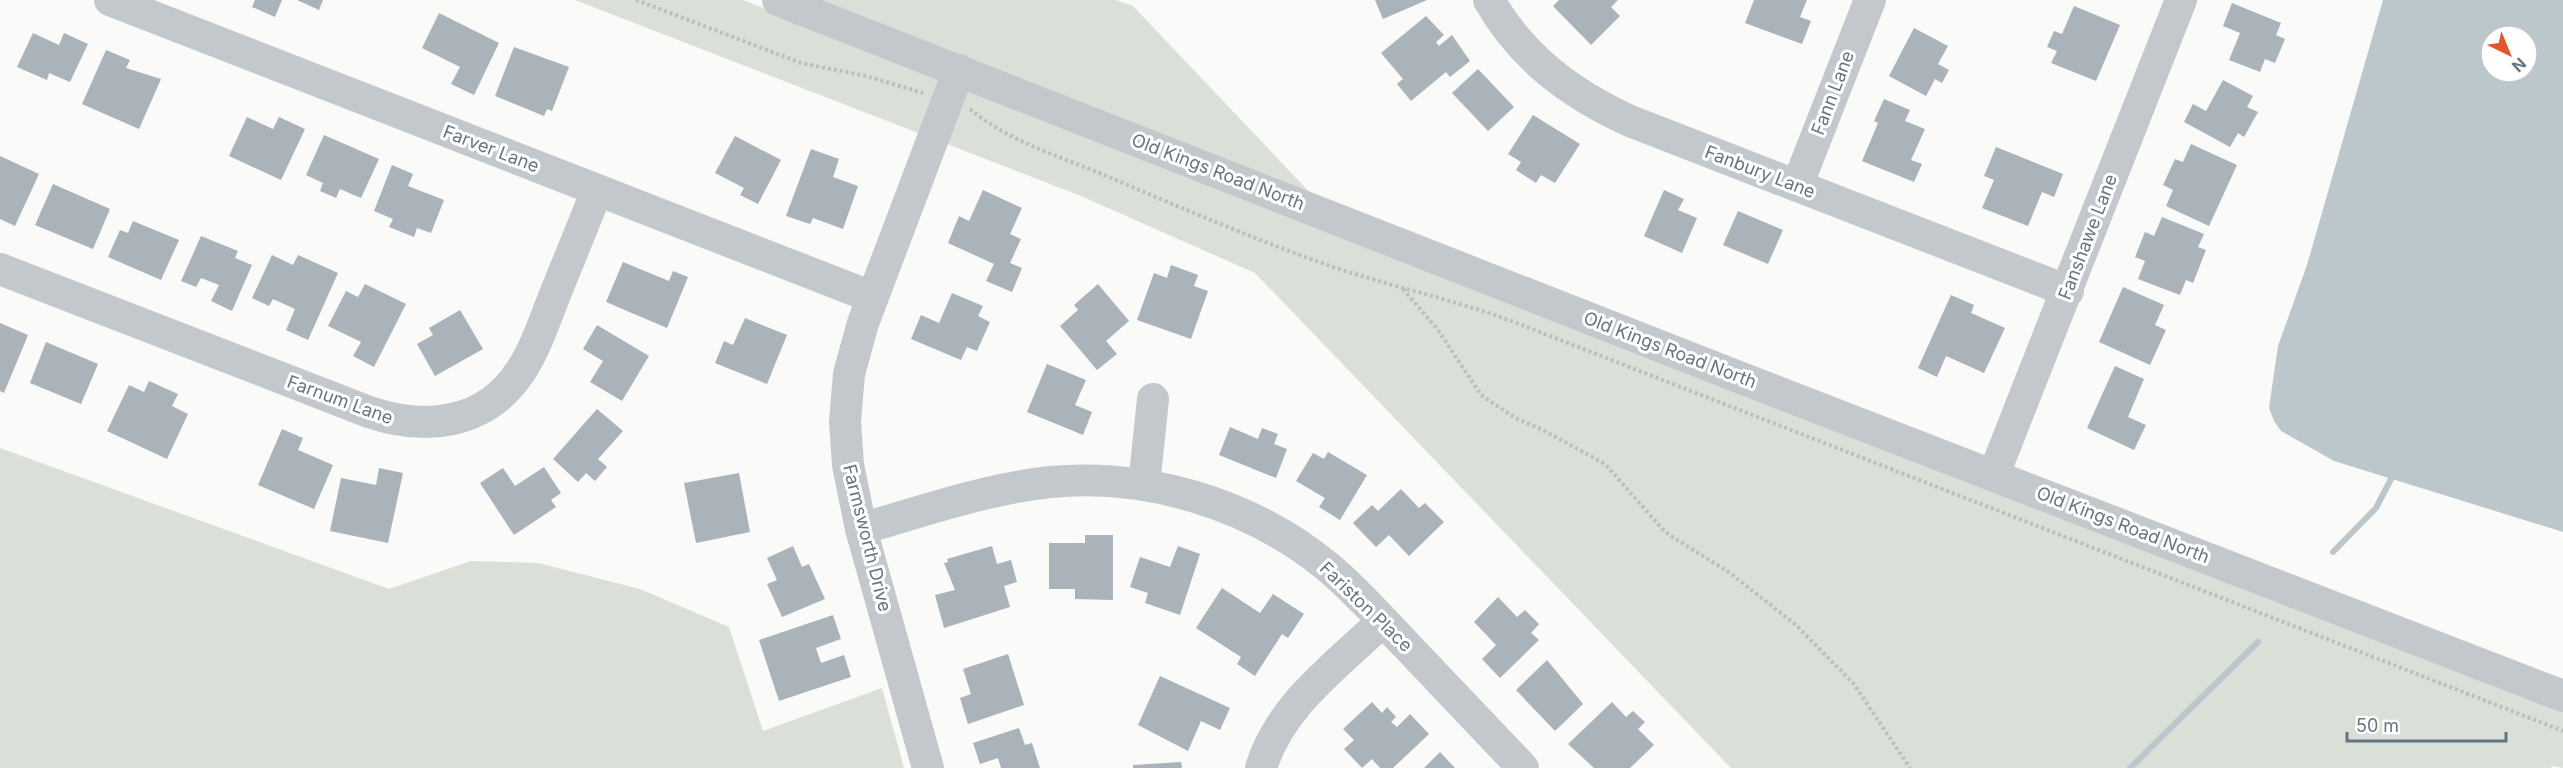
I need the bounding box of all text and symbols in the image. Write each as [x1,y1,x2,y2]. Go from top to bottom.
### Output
north arrow [2479,24,2539,84]
street label: Fann Lane [1807,48,1858,138]
text: N [2508,53,2531,76]
street label: Farver Lane [440,121,542,176]
street label: Old Kings Road North [1129,129,1308,214]
street label: Fanbury Lane [1702,141,1818,202]
street label: Fanshawe Lane [2054,171,2121,302]
street label: Old Kings Road North [1581,307,1760,392]
street label: Farnum Lane [284,371,396,428]
street label: Farmsworth Drive [839,462,896,614]
street label: Old Kings Road North [2034,482,2213,567]
street label: Fariston Place [1316,557,1417,656]
scale bar [2347,705,2506,743]
text: 50 m [2356,715,2399,736]

